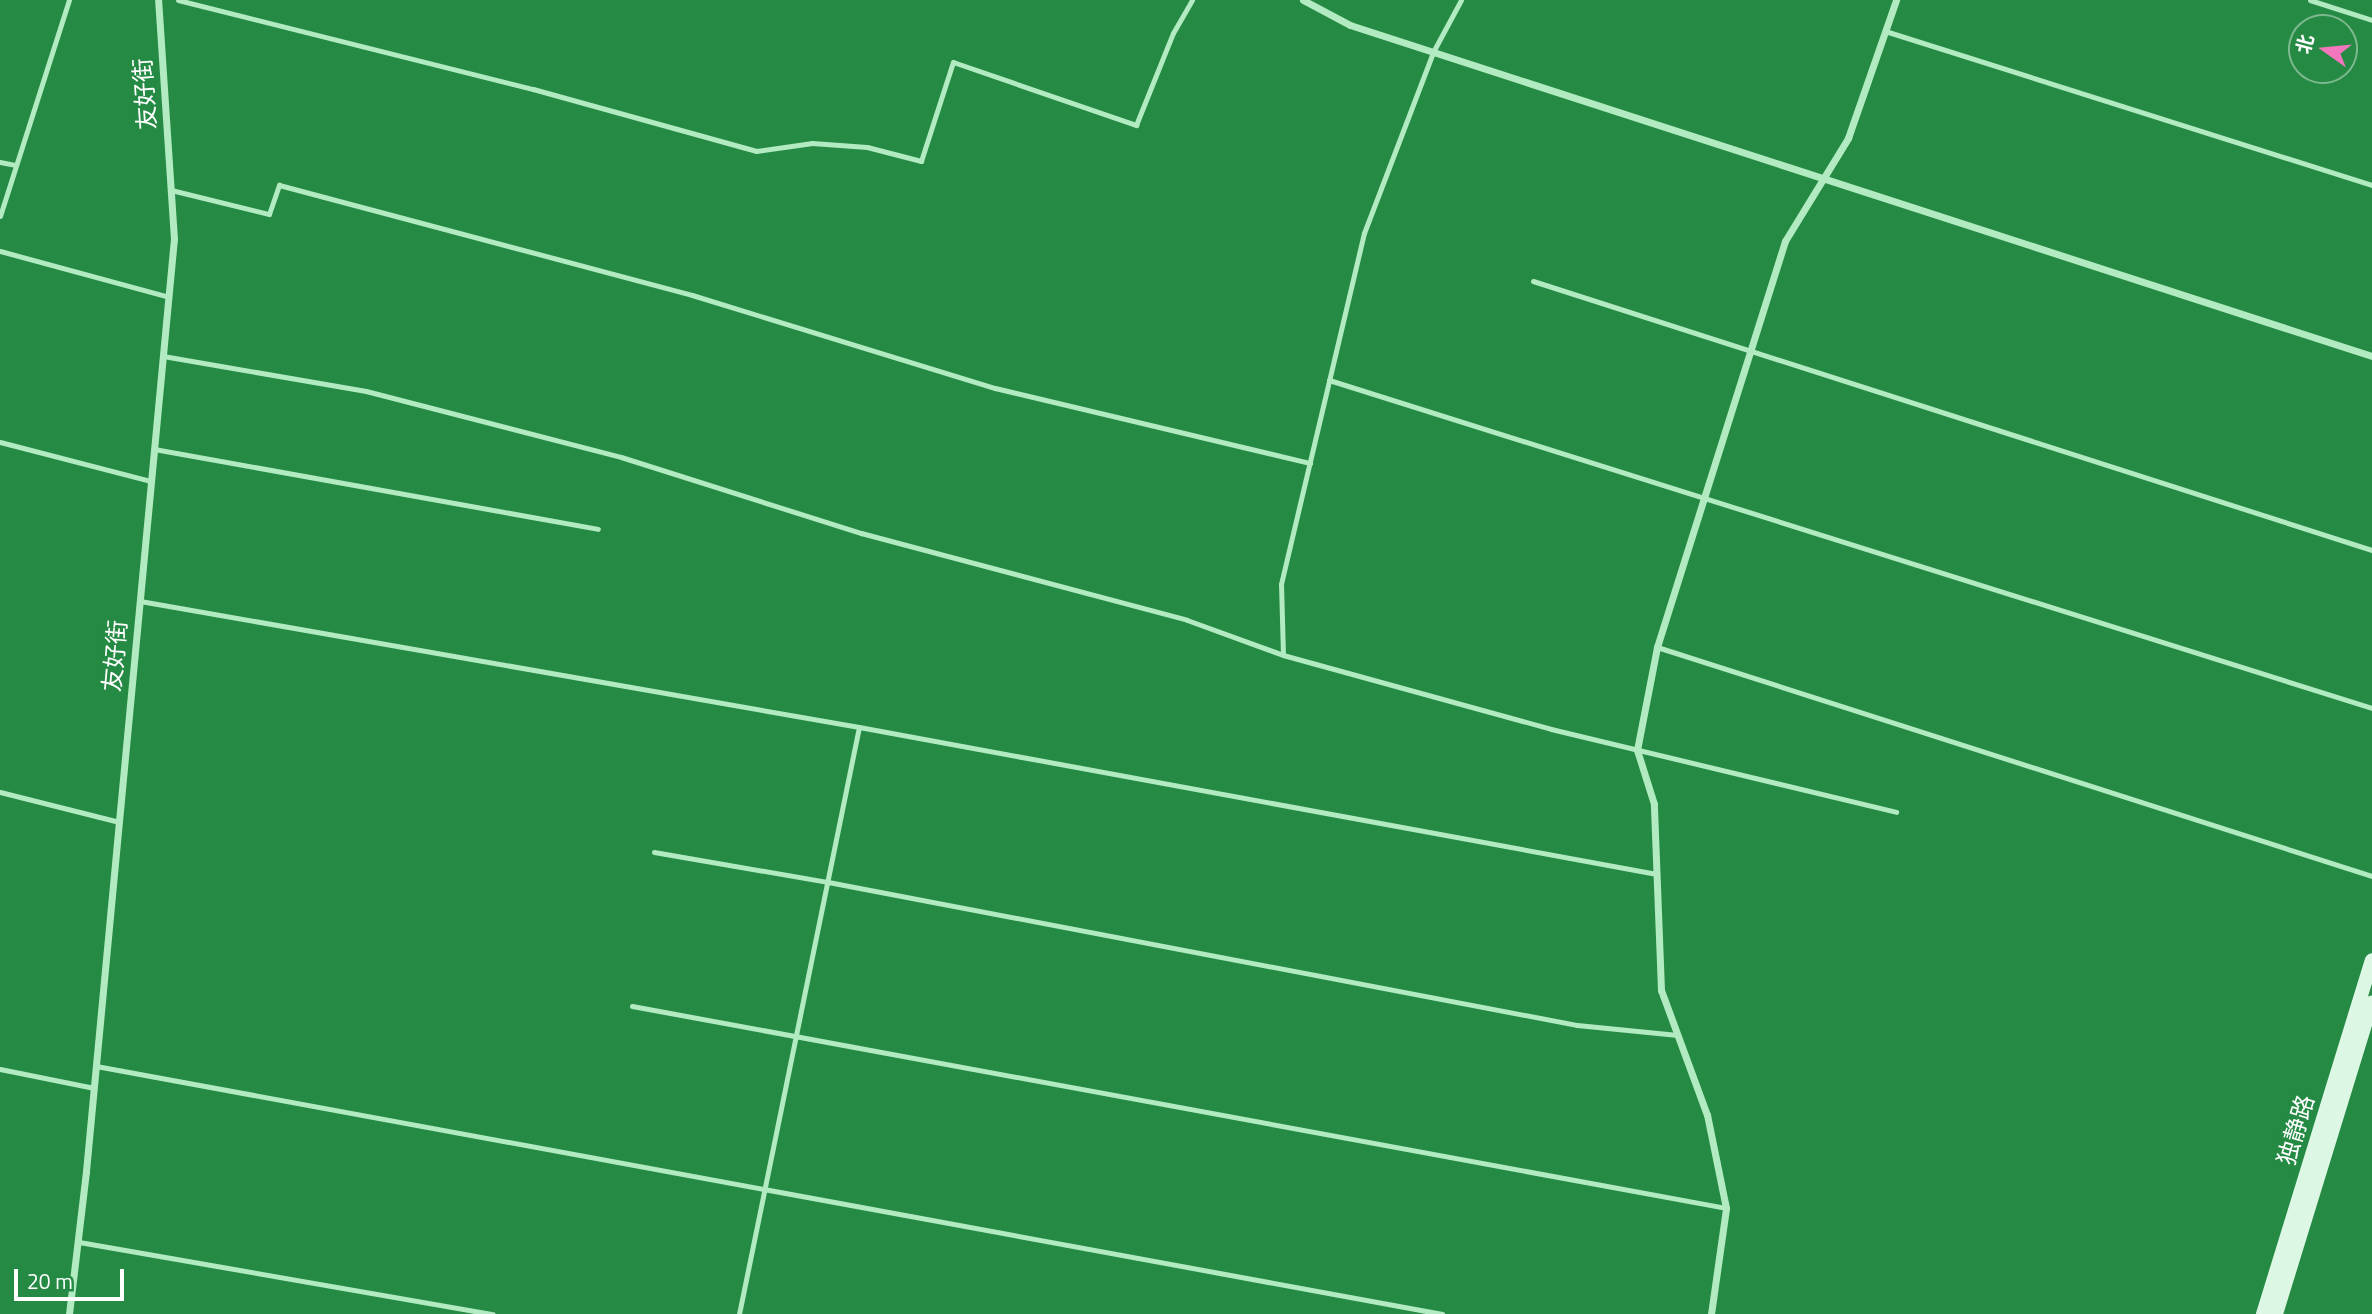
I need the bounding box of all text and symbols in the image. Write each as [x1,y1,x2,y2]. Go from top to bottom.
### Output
north arrow [2288,14,2358,84]
text: 北 [2288,31,2321,57]
street label: 友好街 [128,57,162,131]
street label: 友好街 [98,619,132,693]
street label: 独静路 [2272,1091,2320,1169]
scale bar [18,1254,128,1298]
text: 20 m [27,1265,73,1297]

